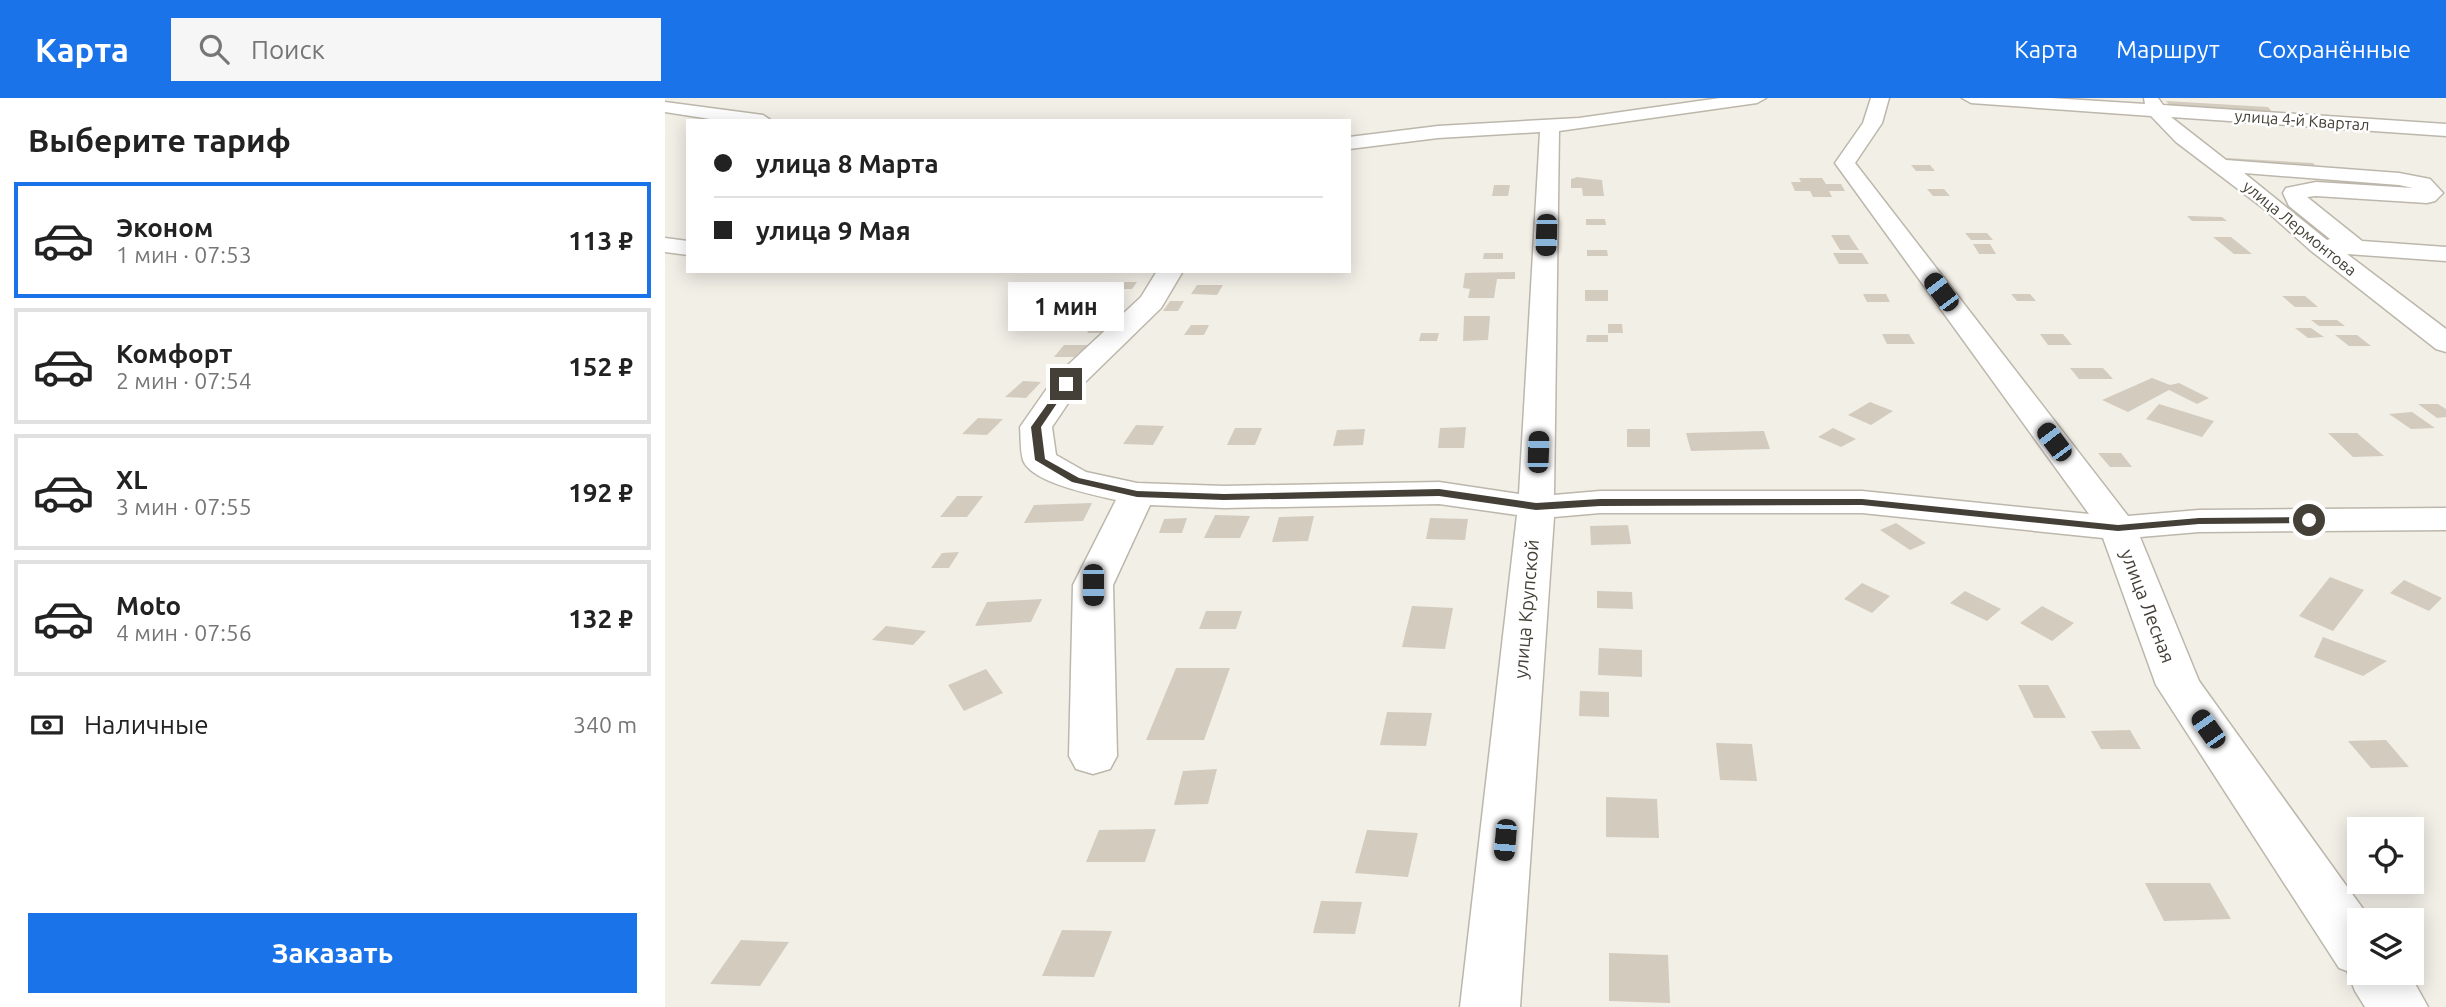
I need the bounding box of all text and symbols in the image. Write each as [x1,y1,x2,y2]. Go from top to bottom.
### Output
search box [171,18,661,81]
icon: search [195,30,233,68]
text: Карта [35,31,129,68]
text: Поиск [251,35,325,64]
text: Карта [2014,36,2078,63]
text: Маршрут [2116,36,2220,63]
text: Сохранённые [2258,36,2411,63]
street label: улица 4-й Квартал [2234,106,2370,134]
text: Выберите тариф [28,122,291,158]
text: улица 8 Марта [756,149,939,178]
street label: улица Лермонтова [2240,177,2360,279]
icon: car [32,209,95,272]
text: Эконом [116,213,213,242]
car [1535,214,1558,256]
text: улица 9 Мая [756,216,911,245]
text: 113 ₽ [568,226,633,255]
text: 1 мин · 07:53 [116,242,252,267]
car [1920,269,1963,315]
callout: 1 мин [1008,282,1124,331]
text: 1 мин [1034,294,1098,319]
icon: car [32,335,95,398]
text: Комфорт [116,339,232,368]
text: 152 ₽ [568,352,633,381]
text: 2 мин · 07:54 [116,368,252,393]
route end [1050,368,1082,400]
car [2033,419,2076,465]
car [1527,431,1550,473]
icon: car [32,461,95,524]
text: XL [116,465,147,494]
text: 192 ₽ [568,478,633,507]
text: 3 мин · 07:55 [116,494,252,519]
route start [2293,504,2325,536]
street label: улица Крупской [1509,538,1543,680]
street label: улица Лесная [2116,546,2180,666]
car [1083,564,1104,606]
icon: car [32,587,95,650]
text: Moto [116,591,181,620]
text: 132 ₽ [568,604,633,633]
text: 4 мин · 07:56 [116,620,252,645]
icon: cash [28,706,66,744]
car [2188,706,2229,752]
text: Наличные [84,710,209,739]
text: 340 m [573,712,637,737]
map controls [2347,817,2424,985]
button: locate [2347,817,2424,894]
car [1493,818,1518,862]
button: layers [2347,908,2424,985]
button: Заказать [28,913,637,993]

